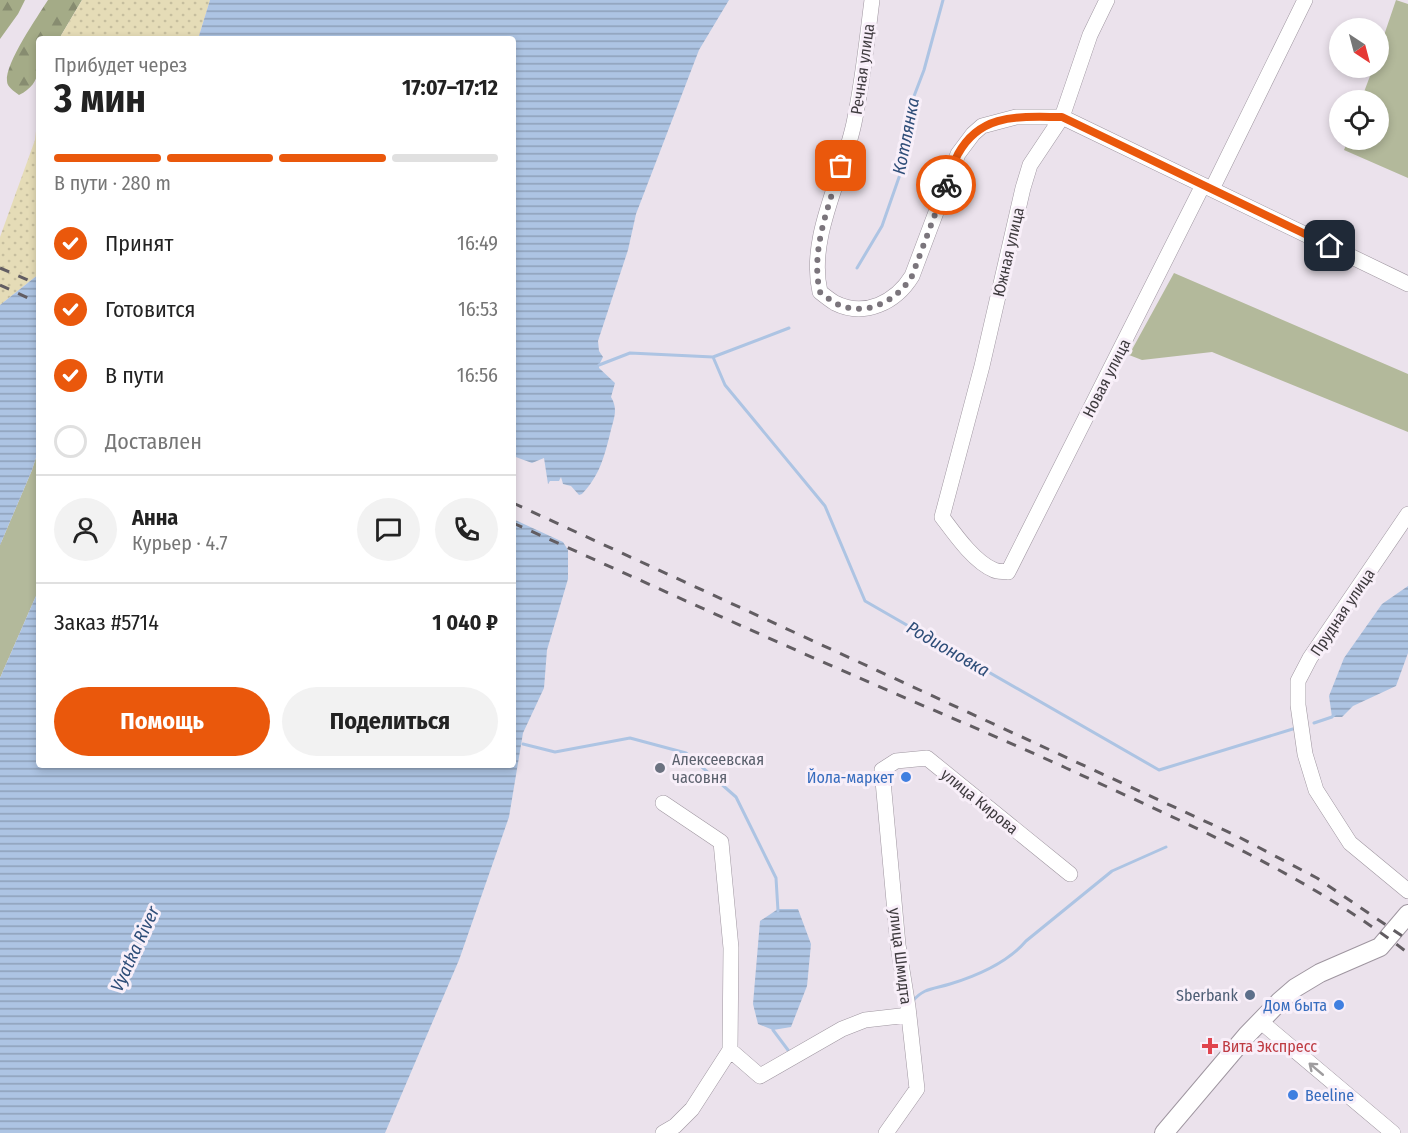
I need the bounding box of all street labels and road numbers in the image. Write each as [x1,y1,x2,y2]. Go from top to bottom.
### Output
street label: Речная улица [847,22,878,116]
street label: Южная улица [989,205,1028,299]
street label: Новая улица [1079,336,1134,421]
street label: Прудная улица [1306,565,1379,660]
street label: улица Кирова [937,765,1022,838]
street label: улица Шмидта [885,907,916,1006]

